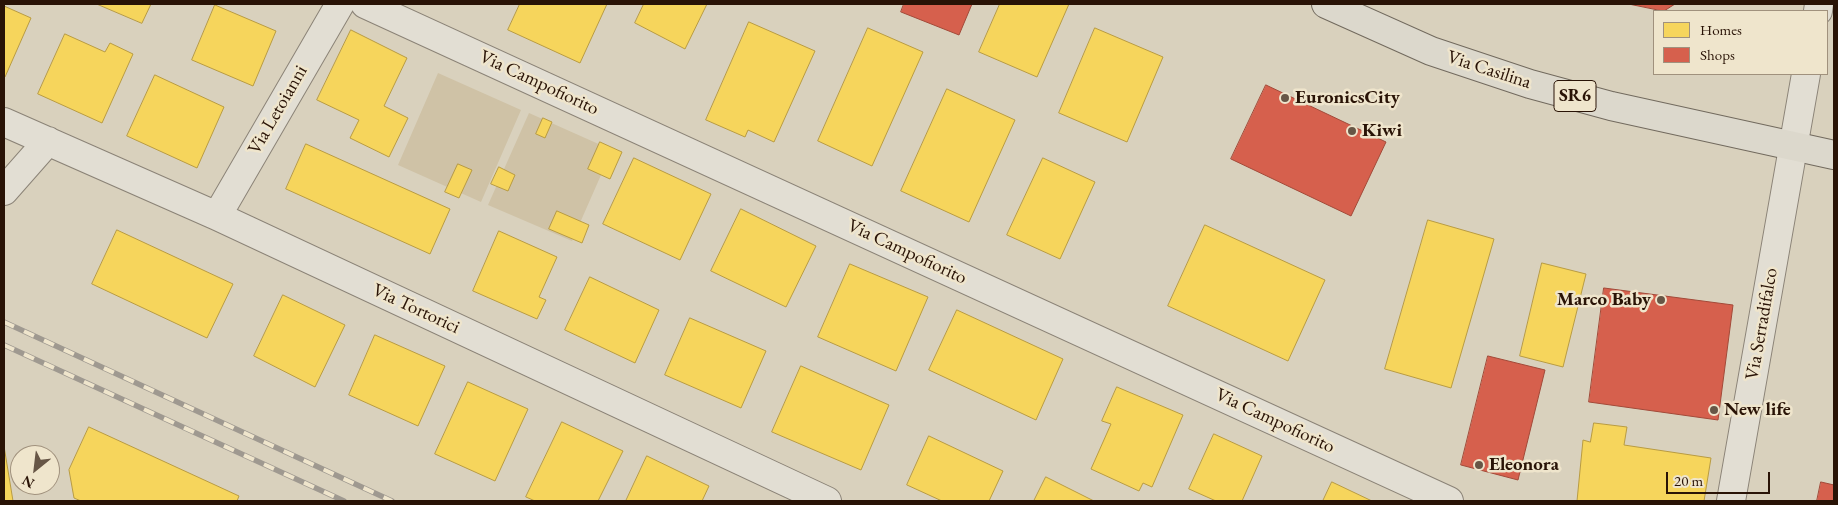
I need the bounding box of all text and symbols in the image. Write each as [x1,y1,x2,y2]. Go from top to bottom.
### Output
legend [1653,10,1828,75]
text: Homes [1700,20,1742,39]
street label: Via Campofiorito [476,45,602,121]
text: Shops [1700,45,1735,64]
street label: Via Casilina [1444,46,1534,94]
street label: Via Letoianni [243,61,313,159]
road number: SR6 [1554,80,1596,112]
place label: EuronicsCity [1295,87,1400,109]
marker: EuronicsCity [1279,92,1291,104]
place label: Kiwi [1362,120,1402,142]
marker: Kiwi [1346,125,1358,137]
street label: Via Campofiorito [844,214,970,290]
street label: Via Serradifalco [1741,266,1783,382]
street label: Via Tortorici [369,279,463,339]
place label: Marco Baby [1557,289,1651,311]
marker: Marco Baby [1655,294,1667,306]
street label: Via Campofiorito [1212,383,1338,459]
place label: New life [1724,399,1791,421]
marker: New life [1708,404,1720,416]
north arrow [10,445,60,495]
place label: Eleonora [1489,454,1559,476]
marker: Eleonora [1473,459,1485,471]
scale bar [1668,462,1772,494]
text: 20 m [1674,471,1703,490]
text: N [19,472,38,493]

